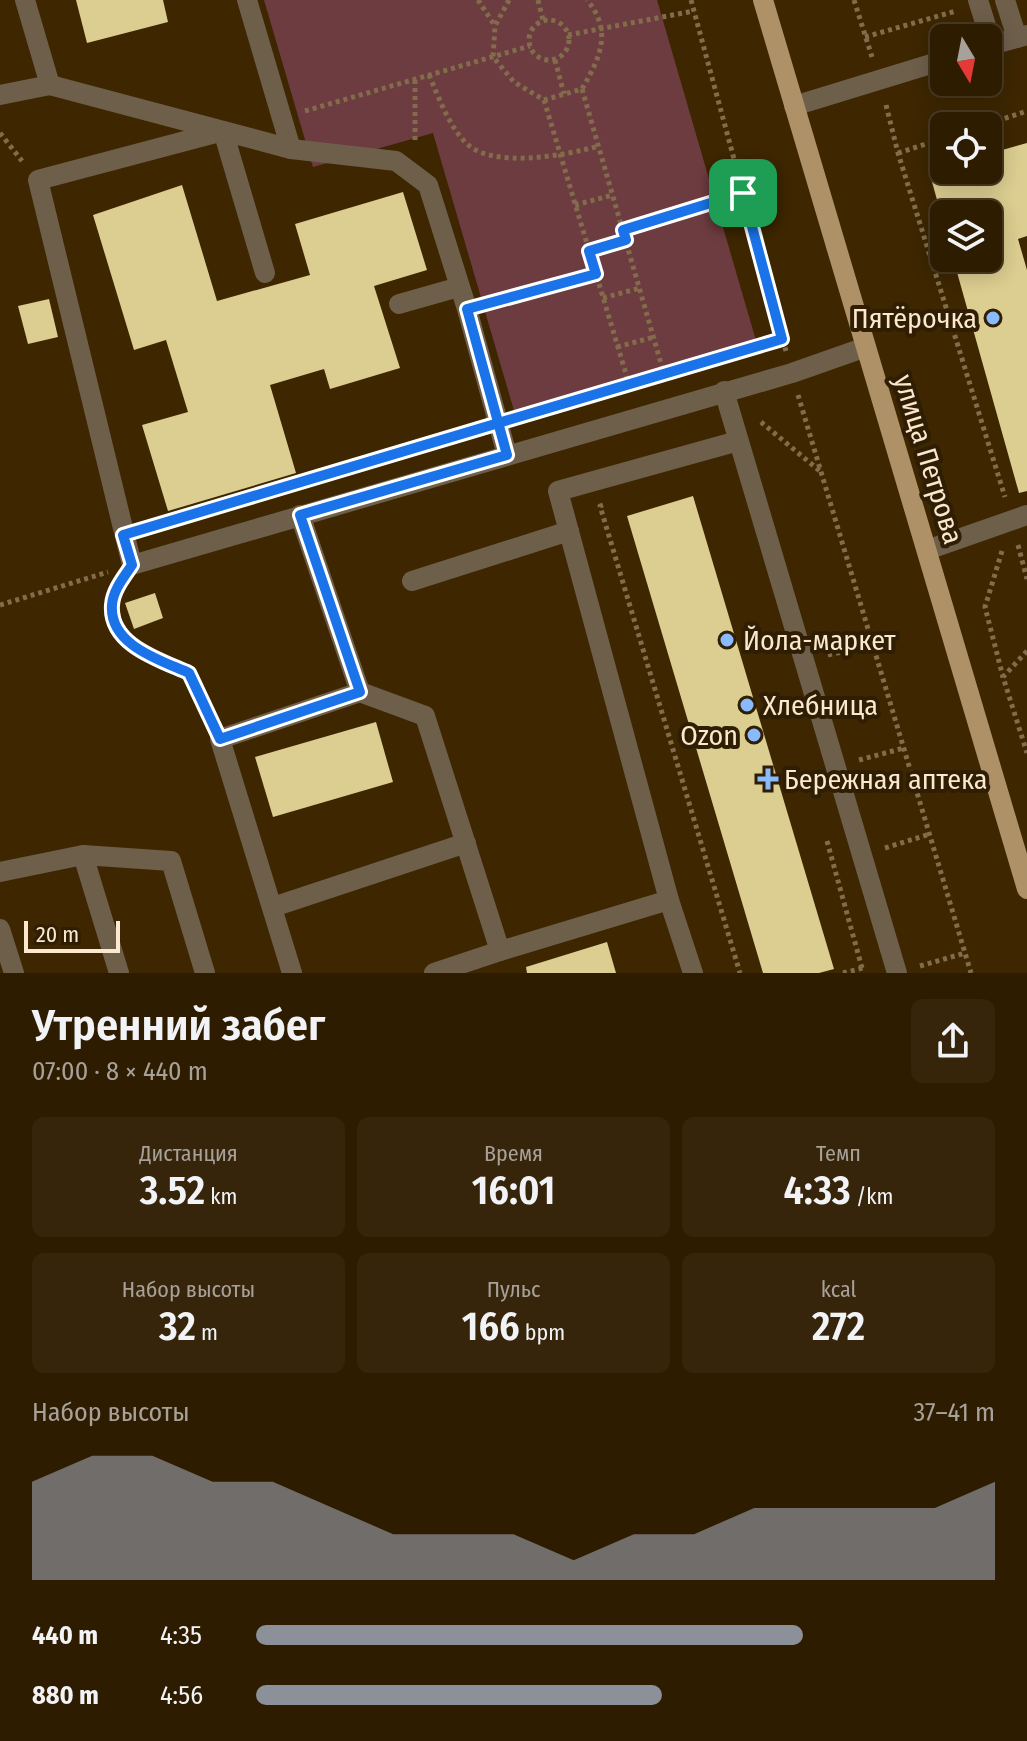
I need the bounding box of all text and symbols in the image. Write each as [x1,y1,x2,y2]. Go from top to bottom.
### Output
north arrow [930,24,1002,96]
map controls [930,24,1002,272]
button: locate [930,112,1002,184]
pin [709,159,777,227]
icon: arrive [721,171,765,215]
button: layers [930,200,1002,272]
place label: Пятёрочка [852,302,977,335]
marker: Пятёрочка [984,309,1002,327]
street label: улица Петрова [887,370,970,548]
place label: Йола-маркет [743,624,896,657]
marker: Йола-маркет [718,631,736,649]
place label: Хлебница [763,689,878,722]
marker: Хлебница [738,696,756,714]
place label: Ozon [680,719,738,752]
marker: Ozon [745,726,763,744]
place label: Бережная аптека [784,763,988,796]
marker: Бережная аптека [759,770,777,788]
scale bar [24,917,120,953]
text: 20 m [36,921,79,948]
text: Утренний забег [32,999,325,1052]
button: share [911,999,995,1083]
text: 07:00 · 8 × 440 m [32,1056,208,1087]
text: Дистанция [139,1140,238,1167]
text: Время [484,1140,543,1167]
text: Темп [816,1140,861,1167]
text: 3.52 [140,1167,205,1215]
text: 16:01 [472,1167,555,1215]
text: 4:33 [783,1167,851,1215]
text: km [205,1183,237,1210]
text: /km [851,1183,894,1210]
text: Набор высоты [122,1276,255,1303]
text: Пульс [487,1276,540,1303]
text: kcal [821,1276,856,1303]
text: 32 [159,1303,196,1351]
text: 166 [462,1303,520,1351]
text: 272 [812,1303,865,1351]
text: m [196,1319,218,1346]
text: bpm [520,1319,565,1346]
text: Набор высоты [32,1397,190,1428]
text: 37–41 m [913,1397,995,1428]
text: 440 m [32,1620,98,1651]
text: 4:35 [160,1620,202,1651]
text: 880 m [32,1680,99,1711]
text: 4:56 [160,1680,203,1711]

